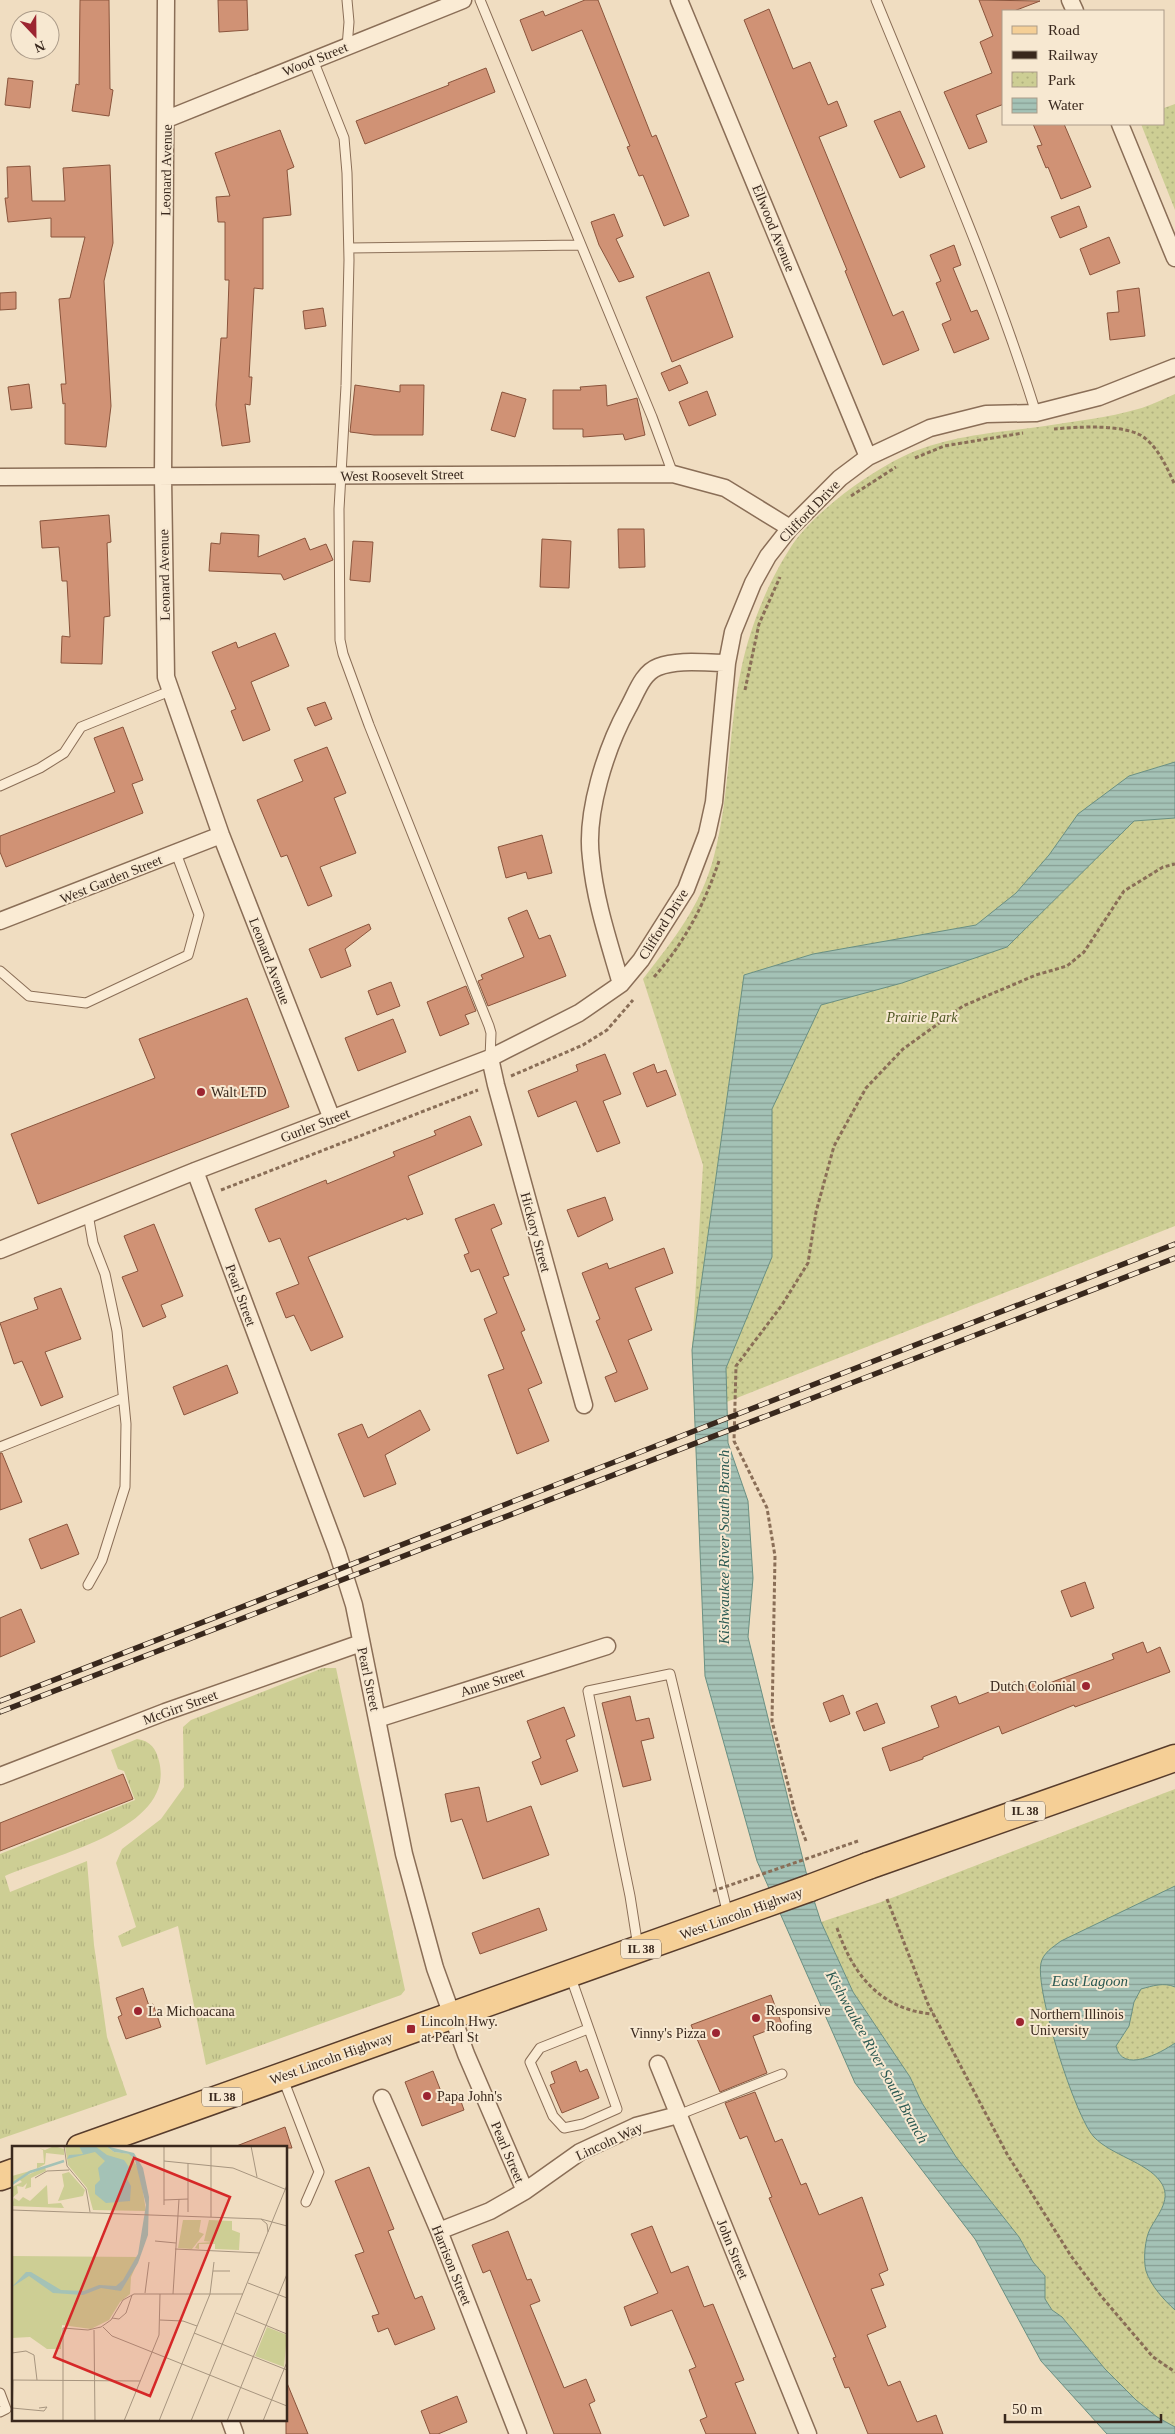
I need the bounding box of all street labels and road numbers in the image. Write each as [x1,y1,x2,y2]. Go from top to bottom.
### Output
street label: Wood Street [280,39,350,79]
street label: Leonard Avenue [158,124,175,216]
street label: Ellwood Avenue [749,182,798,274]
street label: West Roosevelt Street [340,467,464,484]
street label: Clifford Drive [776,477,843,545]
street label: Leonard Avenue [156,529,173,621]
street label: West Garden Street [58,852,164,907]
street label: Clifford Drive [636,886,691,962]
street label: Leonard Avenue [246,916,293,1007]
street label: Gurler Street [279,1105,352,1145]
street label: Hickory Street [518,1191,553,1274]
street label: Pearl Street [222,1262,259,1328]
street label: Pearl Street [354,1646,383,1713]
street label: Anne Street [458,1665,526,1700]
street label: McGirr Street [141,1687,220,1728]
road number: IL 38 [1005,1802,1045,1820]
street label: West Lincoln Highway [678,1884,805,1943]
road number: IL 38 [621,1940,661,1958]
street label: West Lincoln Highway [268,2029,395,2088]
road number: IL 38 [202,2088,242,2106]
street label: Pearl Street [488,2119,527,2185]
street label: Lincoln Way [573,2119,645,2163]
street label: John Street [714,2217,751,2281]
street label: Harrison Street [429,2223,474,2308]

